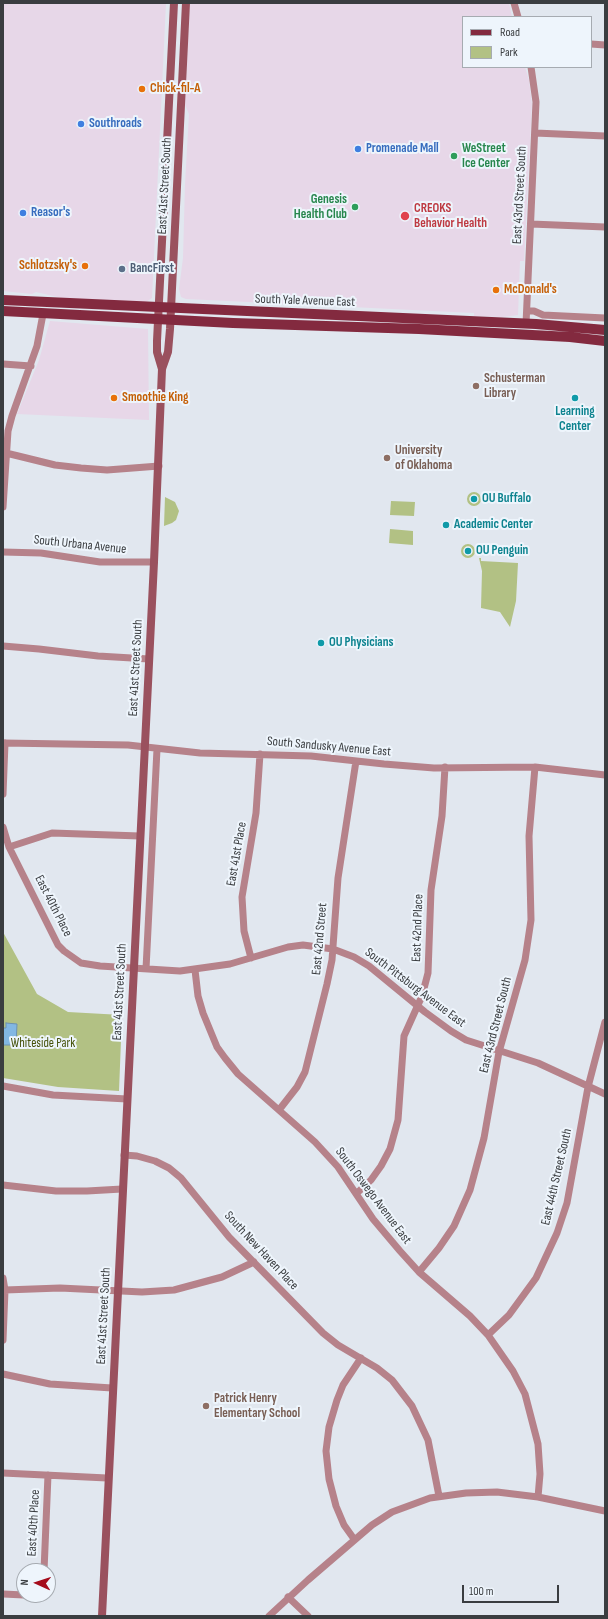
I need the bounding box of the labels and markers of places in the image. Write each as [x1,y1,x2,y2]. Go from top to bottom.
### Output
place label: Chick-fil-A [150,81,200,97]
marker: Chick-fil-A [137,84,147,94]
place label: Southroads [89,116,142,132]
marker: Southroads [76,119,86,129]
place label: Promenade Mall [366,141,439,157]
place label: WeStreet Ice Center [462,141,510,172]
marker: Promenade Mall [353,144,363,154]
marker: WeStreet Ice Center [449,151,459,161]
place label: Genesis Health Club [294,192,347,223]
place label: CREOKS Behavior Health [414,201,487,232]
marker: Genesis Health Club [350,202,360,212]
place label: Reasor's [31,205,70,221]
marker: Reasor's [18,208,28,218]
marker: CREOKS Behavior Health [399,210,411,222]
place label: Schlotzsky's [19,258,77,274]
marker: Schlotzsky's [80,261,90,271]
place label: BancFirst [130,261,174,277]
marker: BancFirst [117,264,127,274]
place label: McDonald's [504,282,557,298]
marker: McDonald's [491,285,501,295]
place label: Schusterman Library [484,371,545,402]
marker: Schusterman Library [471,381,481,391]
place label: Smoothie King [122,390,188,406]
marker: Smoothie King [109,393,119,403]
marker: Learning Center [570,393,580,403]
place label: Learning Center [555,404,595,435]
place label: University of Oklahoma [395,443,452,474]
marker: University of Oklahoma [382,453,392,463]
place label: OU Buffalo [482,491,531,507]
marker: OU Buffalo [469,494,479,504]
place label: Academic Center [454,517,533,533]
marker: Academic Center [441,520,451,530]
place label: OU Penguin [476,543,528,559]
marker: OU Penguin [463,546,473,556]
place label: OU Physicians [329,635,393,651]
marker: OU Physicians [316,638,326,648]
place label: Patrick Henry Elementary School [214,1391,300,1422]
marker: Patrick Henry Elementary School [201,1401,211,1411]

